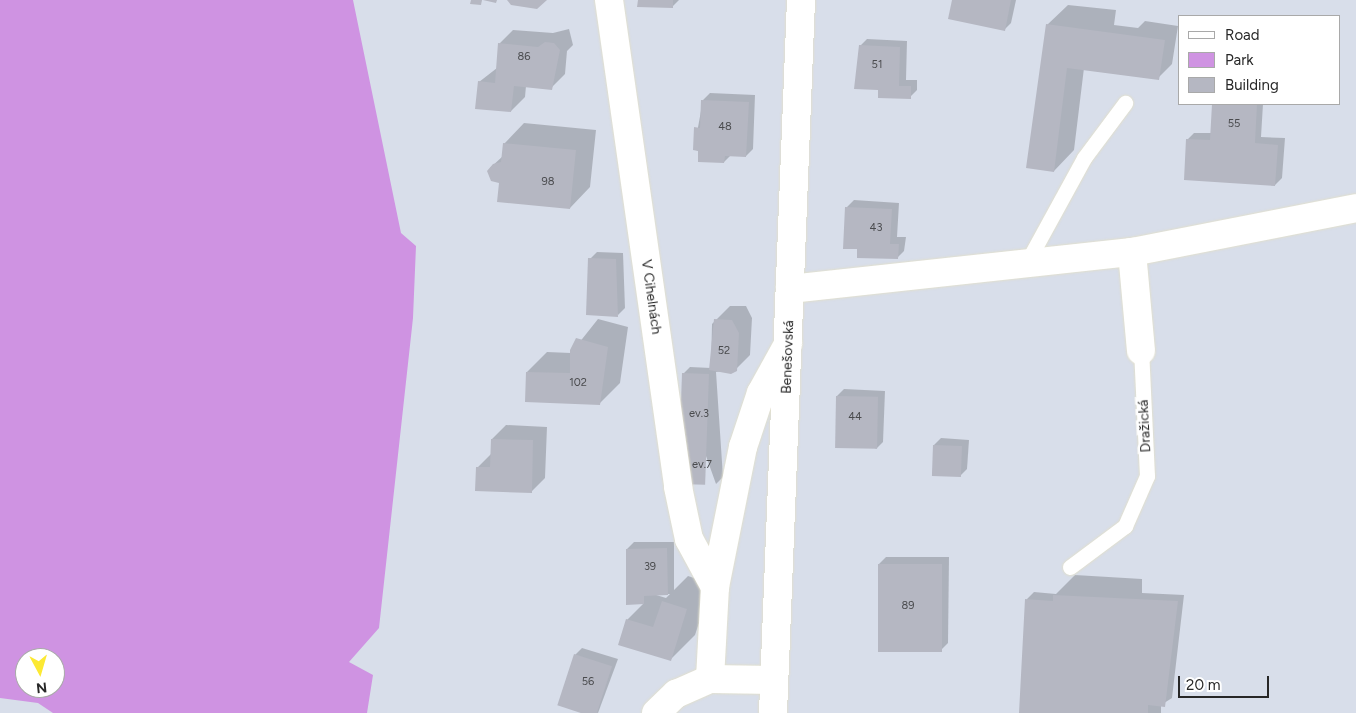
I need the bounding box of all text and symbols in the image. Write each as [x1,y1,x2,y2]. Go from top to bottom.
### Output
legend [1178,15,1341,105]
text: Road [1225,26,1260,44]
house number: 86 [518,50,530,64]
text: Park [1225,51,1254,69]
house number: 51 [872,58,882,72]
text: Building [1225,76,1279,94]
house number: 55 [1228,117,1240,131]
house number: 48 [718,120,732,134]
house number: 98 [542,175,554,189]
house number: 43 [870,221,882,235]
street label: V Cihelnách [637,259,665,335]
street label: Benešovská [778,320,798,394]
house number: 52 [718,344,730,358]
house number: 102 [569,376,587,390]
street label: Dražická [1135,399,1155,453]
house number: ev.3 [689,407,709,421]
house number: 44 [848,410,862,424]
house number: ev.7 [692,458,712,472]
house number: 39 [644,560,656,574]
house number: 89 [902,599,914,613]
north arrow [15,648,65,698]
scale bar [1181,666,1272,698]
house number: 56 [582,675,594,689]
text: 20 m [1186,676,1220,694]
text: N [35,678,48,696]

